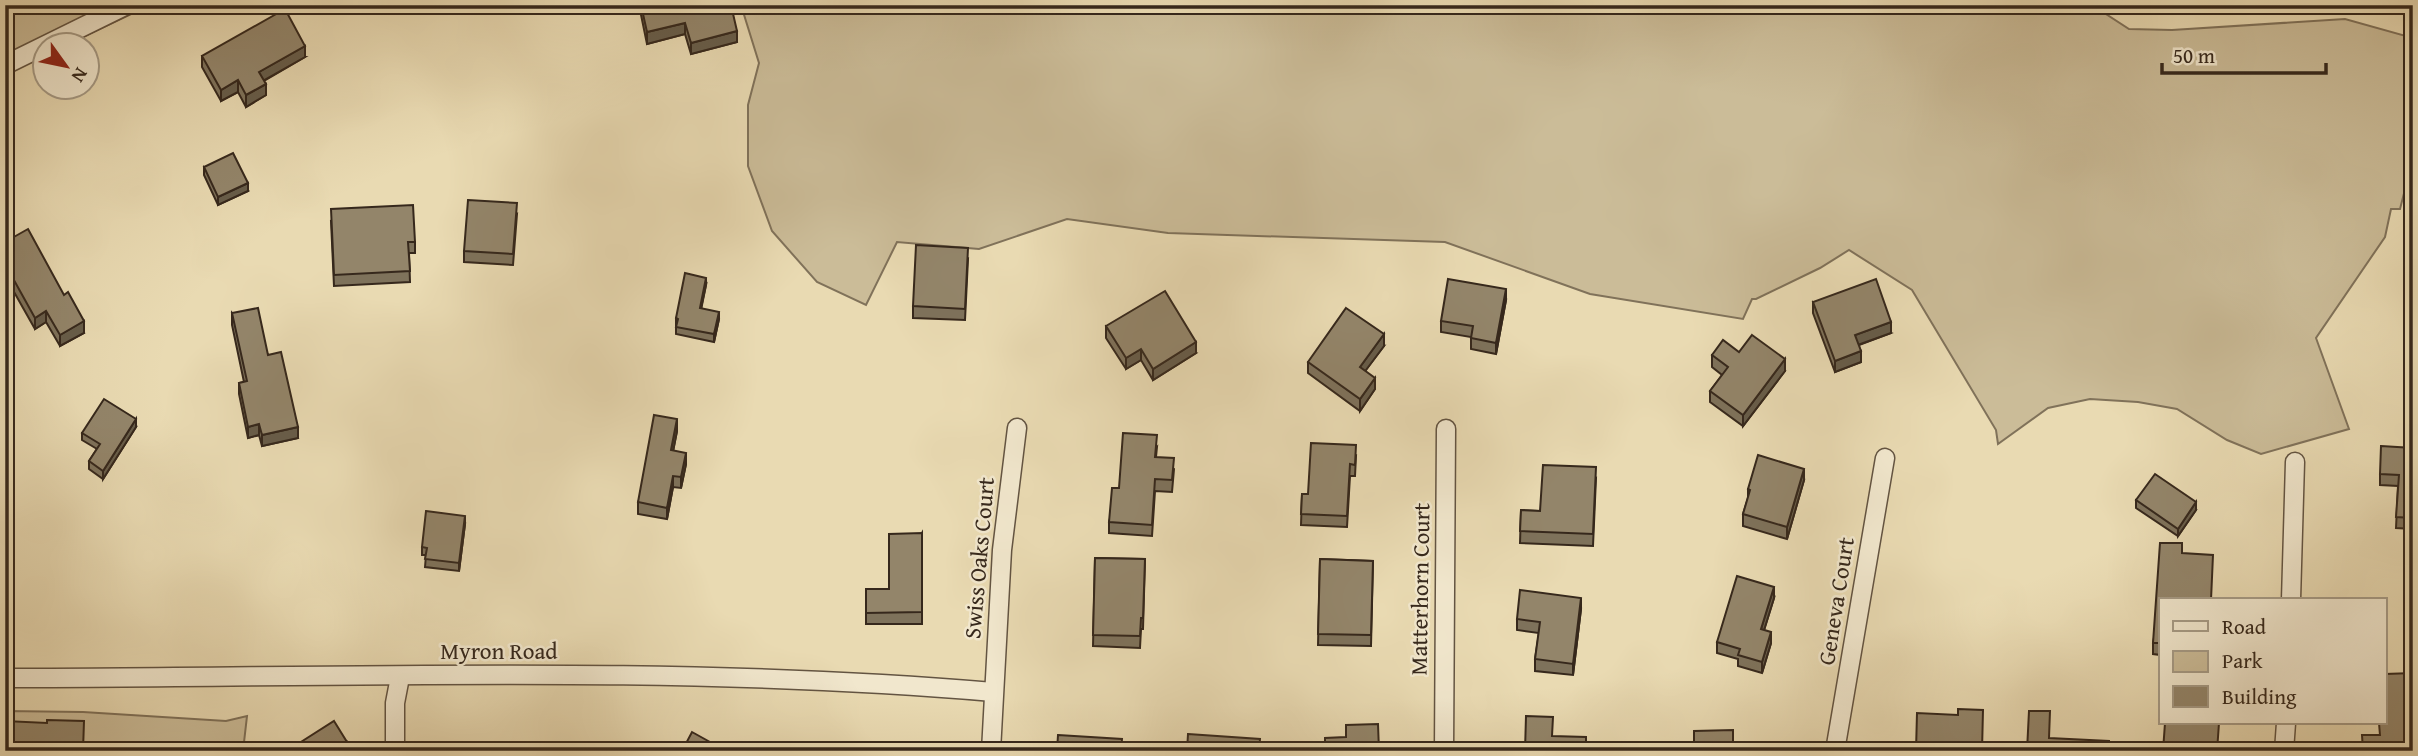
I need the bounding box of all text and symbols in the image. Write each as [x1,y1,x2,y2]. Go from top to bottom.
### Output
north arrow [32,32,102,102]
scale bar [2162,32,2327,76]
text: 50 m [2173,40,2215,71]
text: N [65,62,95,88]
street label: Swiss Oaks Court [955,476,1002,640]
street label: Matterhorn Court [1401,502,1438,676]
street label: Geneva Court [1809,535,1862,667]
legend [2159,598,2386,724]
text: Road [2222,611,2267,642]
street label: Myron Road [440,634,558,667]
text: Park [2222,645,2263,676]
text: Building [2222,681,2297,712]

